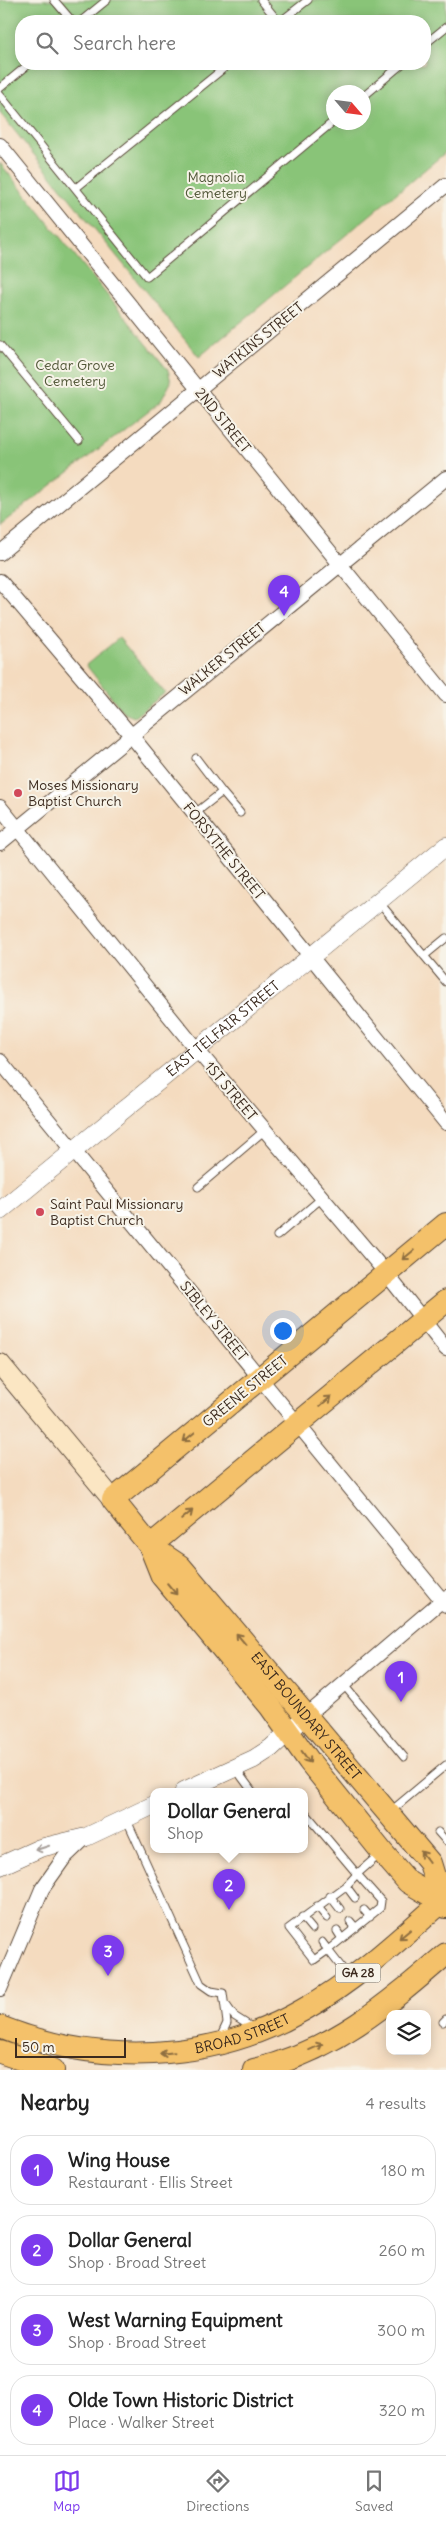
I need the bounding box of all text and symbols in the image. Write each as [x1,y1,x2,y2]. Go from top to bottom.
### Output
search box [15,15,431,70]
icon: search [33,29,61,57]
text: Search here [73,31,176,55]
north arrow [326,85,371,130]
park label: Magnolia Cemetery [185,168,247,202]
street label: WATKINS STREET [209,298,307,382]
park label: Cedar Grove Cemetery [35,356,115,390]
street label: 2ND STREET [191,384,255,456]
pin: 4 [268,575,300,616]
street label: WALKER STREET [175,619,269,699]
place label: Moses Missionary Baptist Church [28,776,139,810]
marker: Moses Missionary Baptist Church [12,787,24,799]
street label: FORSYTHE STREET [179,799,269,903]
street label: EAST TELFAIR STREET [162,977,283,1080]
street label: 1ST STREET [201,1058,261,1124]
place label: Saint Paul Missionary Baptist Church [50,1195,184,1229]
marker: Saint Paul Missionary Baptist Church [34,1206,46,1218]
one-way arrow [402,1250,415,1261]
street label: SIBLEY STREET [176,1277,252,1365]
your location [270,1318,296,1344]
street label: GREENE STREET [199,1351,291,1431]
one-way arrow [319,1395,332,1406]
one-way arrow [182,1431,195,1442]
one-way arrow [180,1510,193,1521]
one-way arrow [167,1582,178,1595]
one-way arrow [235,1633,247,1646]
street label: EAST BOUNDARY STREET [247,1648,365,1784]
pin: 1 [385,1661,417,1702]
one-way arrow [301,1750,311,1764]
popup [150,1788,308,1853]
text: Dollar General [167,1799,291,1823]
text: Shop [167,1823,203,1843]
one-way arrow [34,1844,50,1854]
one-way arrow [419,1851,430,1864]
pin: 2 [213,1869,245,1910]
one-way arrow [399,1929,412,1940]
pin: 3 [92,1935,124,1976]
road number: GA 28 [336,1964,380,1982]
street label: BROAD STREET [193,2010,293,2057]
map controls [386,2010,431,2055]
button: layers [386,2010,431,2055]
scale bar [15,2035,126,2058]
text: 50 m [22,2038,55,2056]
one-way arrow [308,2042,323,2052]
one-way arrow [159,2048,175,2057]
text: Nearby [20,2089,90,2116]
text: 4 results [365,2093,426,2113]
text: Wing House [68,2148,170,2172]
text: 1 [34,2160,40,2180]
text: 180 m [381,2160,425,2180]
text: Restaurant · Ellis Street [68,2172,233,2192]
text: Dollar General [68,2228,192,2252]
text: 2 [33,2240,41,2260]
text: 260 m [379,2240,425,2260]
text: Shop · Broad Street [68,2252,206,2272]
text: West Warning Equipment [68,2308,283,2332]
text: 3 [32,2320,42,2340]
text: 300 m [377,2320,425,2340]
text: Shop · Broad Street [68,2332,206,2352]
text: Olde Town Historic District [68,2388,293,2412]
text: 4 [32,2400,42,2420]
text: 320 m [379,2400,425,2420]
text: Place · Walker Street [68,2412,214,2432]
tab: Map [53,2467,81,2515]
tab: Directions [186,2467,249,2515]
tab: Saved [355,2467,393,2515]

